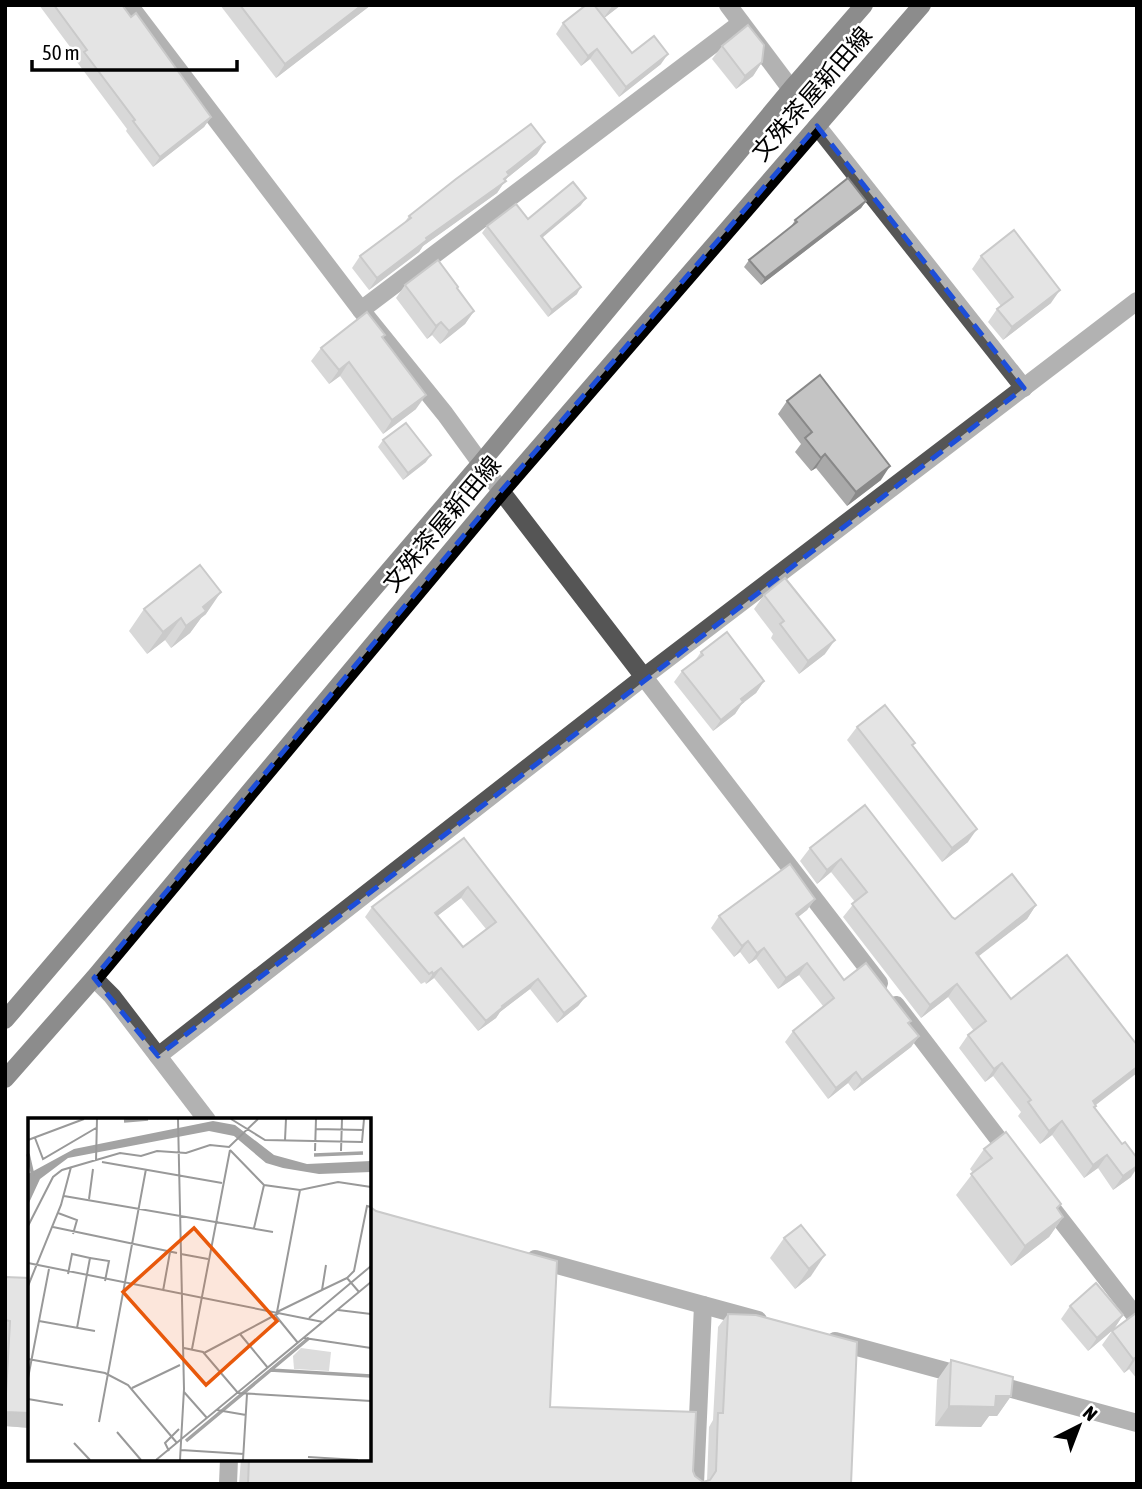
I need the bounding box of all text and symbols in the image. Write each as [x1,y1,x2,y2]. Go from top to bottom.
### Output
street label: 文殊茶屋新田線 [746,21,877,166]
scale bar [32,28,236,72]
text: 50 m [42,40,80,64]
street label: 文殊茶屋新田線 [377,451,506,597]
inset map [28,1118,371,1461]
north arrow [1044,1391,1114,1461]
text: N [1079,1401,1102,1425]

